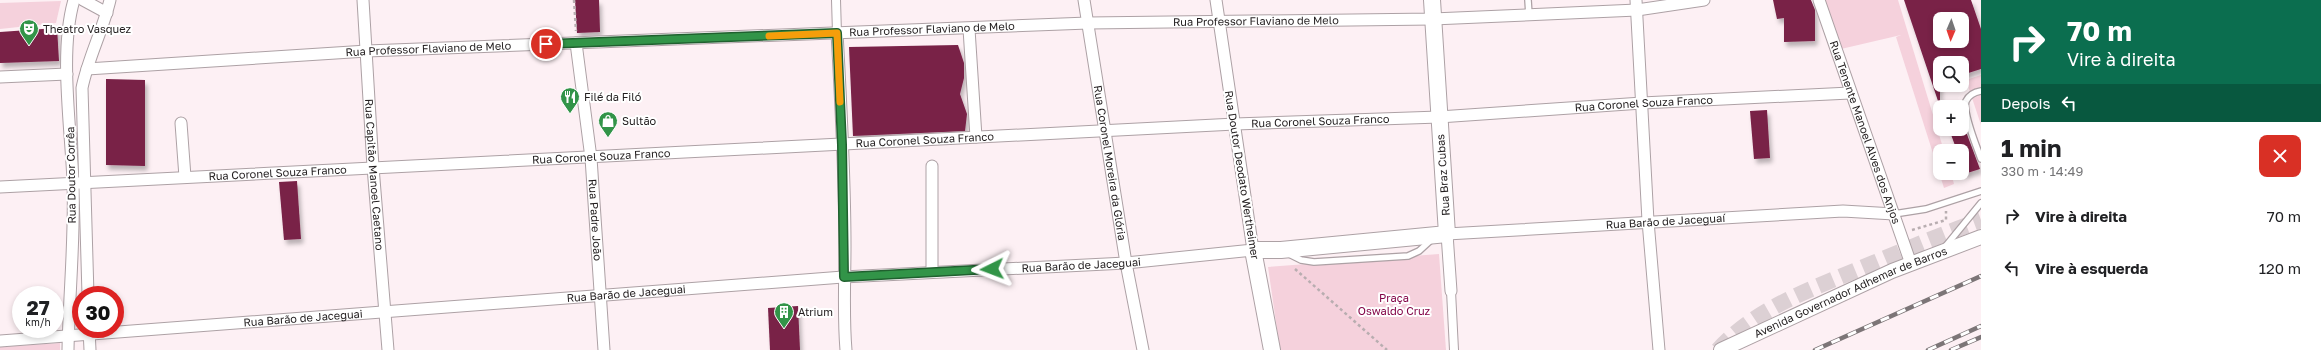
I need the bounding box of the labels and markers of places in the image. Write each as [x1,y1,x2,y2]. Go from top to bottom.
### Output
theatre icon: Theatro Vasquez [18,18,40,46]
place label: Theatro Vasquez [43,22,132,35]
pin [529,27,563,61]
restaurant icon: Filé da Filó [559,86,581,114]
place label: Filé da Filó [584,90,642,103]
shop icon: Sultão [597,110,619,138]
place label: Sultão [622,114,657,127]
building icon: Atrium [773,301,795,329]
place label: Atrium [798,305,833,318]

